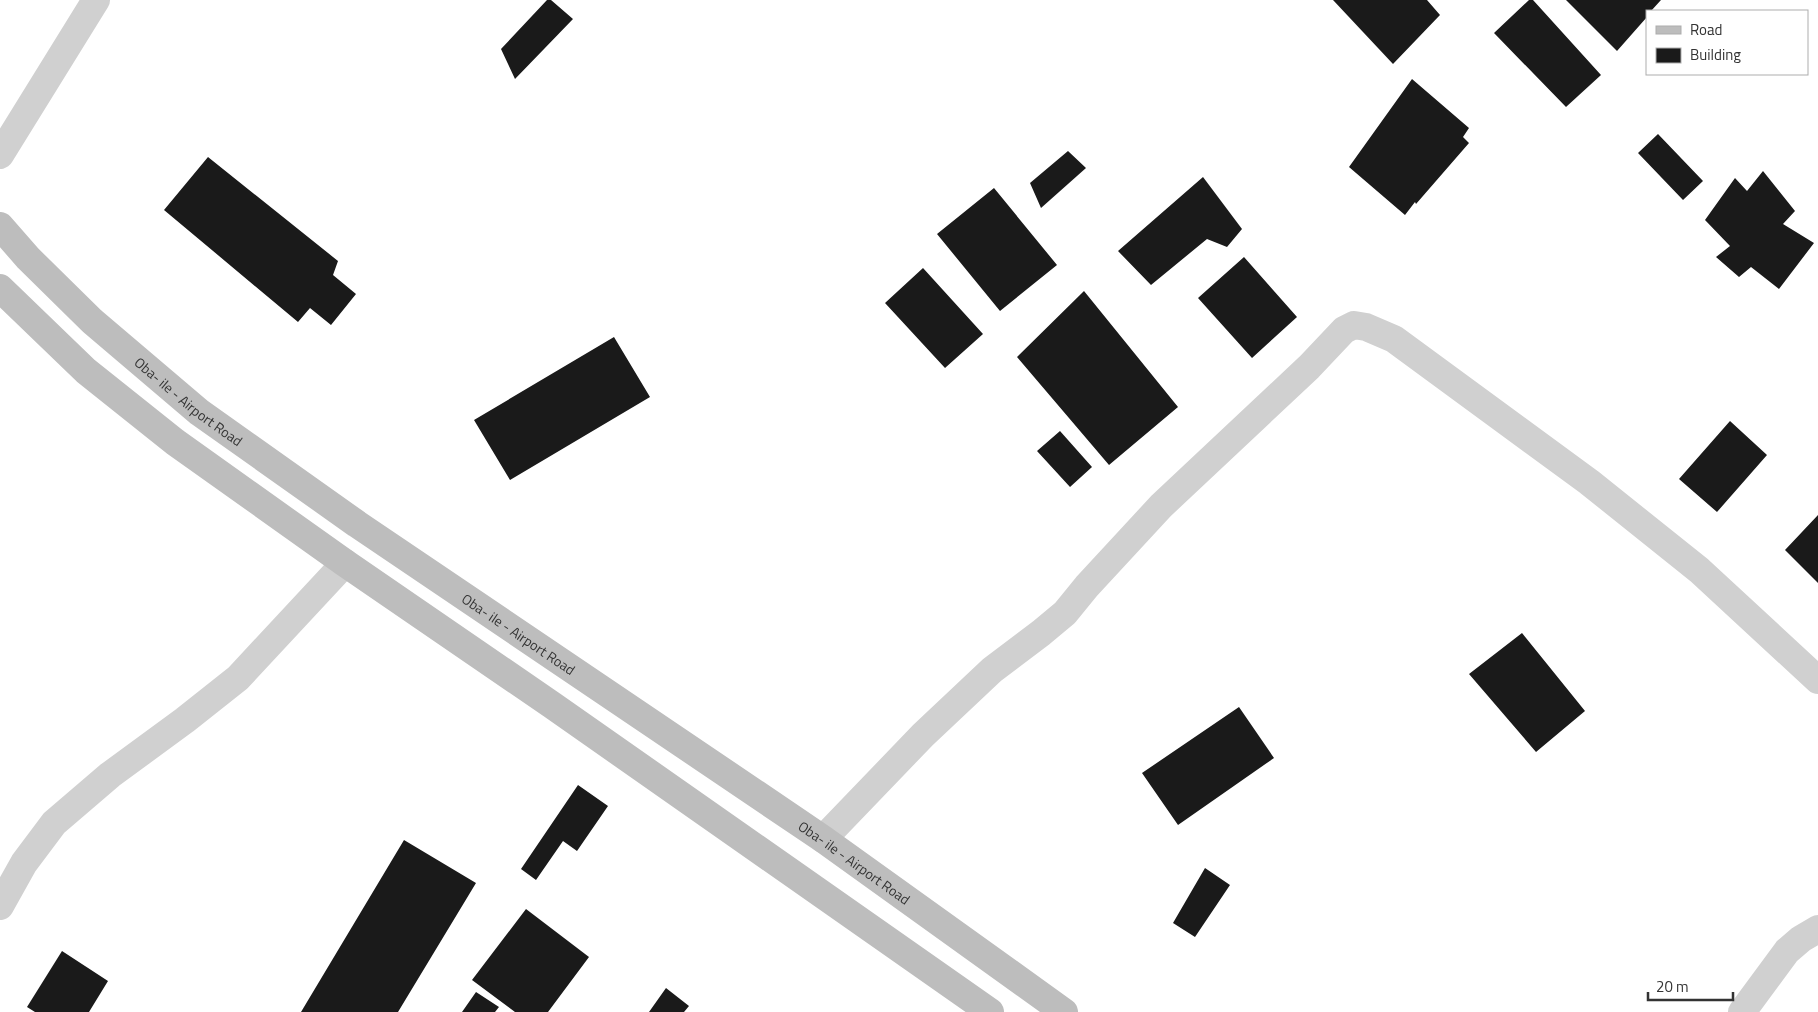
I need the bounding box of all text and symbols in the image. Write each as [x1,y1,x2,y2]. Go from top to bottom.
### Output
legend [1646,10,1808,75]
text: Road [1690,18,1722,41]
text: Building [1690,43,1741,66]
street label: Oba- ile - Airport Road [130,351,247,450]
street label: Oba- ile - Airport Road [458,588,580,679]
street label: Oba- ile - Airport Road [794,815,915,909]
scale bar [1648,970,1733,1002]
text: 20 m [1656,975,1689,998]

